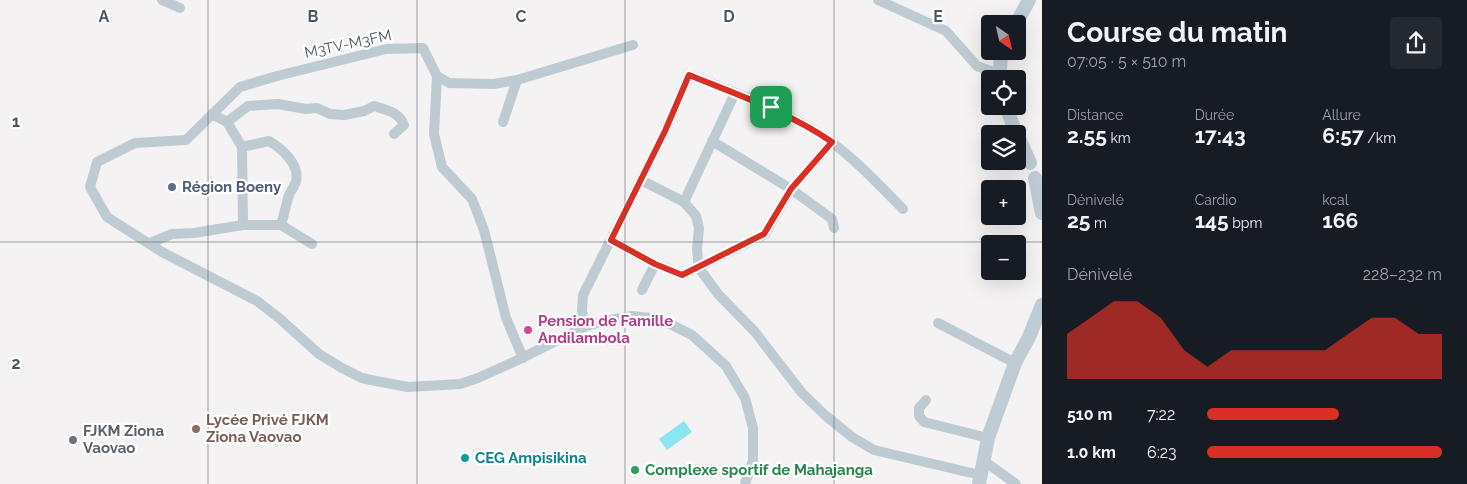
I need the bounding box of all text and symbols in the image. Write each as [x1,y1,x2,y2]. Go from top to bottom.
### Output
text: A [99,7,110,26]
text: B [308,7,319,26]
text: C [516,7,527,26]
text: D [723,7,735,26]
text: E [933,7,943,26]
north arrow [981,15,1026,60]
map controls [981,15,1026,280]
text: Course du matin [1067,16,1287,49]
button: share [1390,17,1442,69]
street label: M3TV-M3FM [303,26,393,62]
text: 07:05 · 5 × 510 m [1067,52,1186,71]
button: locate [981,70,1026,115]
pin [750,86,792,128]
icon: arrive [757,93,785,121]
text: Distance [1067,107,1123,123]
text: Durée [1195,107,1234,123]
text: Allure [1322,107,1361,123]
text: 1 [12,112,20,131]
text: 2.55 [1067,123,1107,148]
text: 17:43 [1195,123,1246,148]
text: 6:57 [1322,123,1364,148]
button: layers [981,125,1026,170]
text: km [1107,130,1131,146]
text: /km [1364,130,1396,146]
place label: Région Boeny [182,178,282,196]
button: + [981,180,1026,225]
marker: Région Boeny [166,181,178,193]
text: Dénivelé [1067,192,1124,208]
text: Cardio [1195,192,1237,208]
text: kcal [1322,192,1349,208]
text: 25 [1067,208,1090,233]
text: 145 [1195,208,1229,233]
text: 166 [1322,208,1358,233]
text: m [1090,215,1107,231]
text: bpm [1229,215,1262,231]
button: − [981,235,1026,280]
text: Dénivelé [1067,265,1132,284]
text: 228–232 m [1363,265,1442,284]
place label: Pension de Famille Andilambola [538,312,673,347]
marker: Pension de Famille Andilambola [522,324,534,336]
text: 2 [11,354,21,373]
text: 510 m [1067,405,1112,424]
text: 7:22 [1147,405,1175,424]
place label: Lycée Privé FJKM Ziona Vaovao [206,411,329,446]
place label: FJKM Ziona Vaovao [83,422,164,457]
marker: Lycée Privé FJKM Ziona Vaovao [190,423,202,435]
marker: FJKM Ziona Vaovao [67,434,79,446]
text: 1.0 km [1067,443,1116,462]
text: 6:23 [1147,443,1177,462]
place label: CEG Ampisikina [475,449,587,467]
marker: CEG Ampisikina [459,452,471,464]
place label: Complexe sportif de Mahajanga [645,461,873,479]
marker: Complexe sportif de Mahajanga [629,464,641,476]

